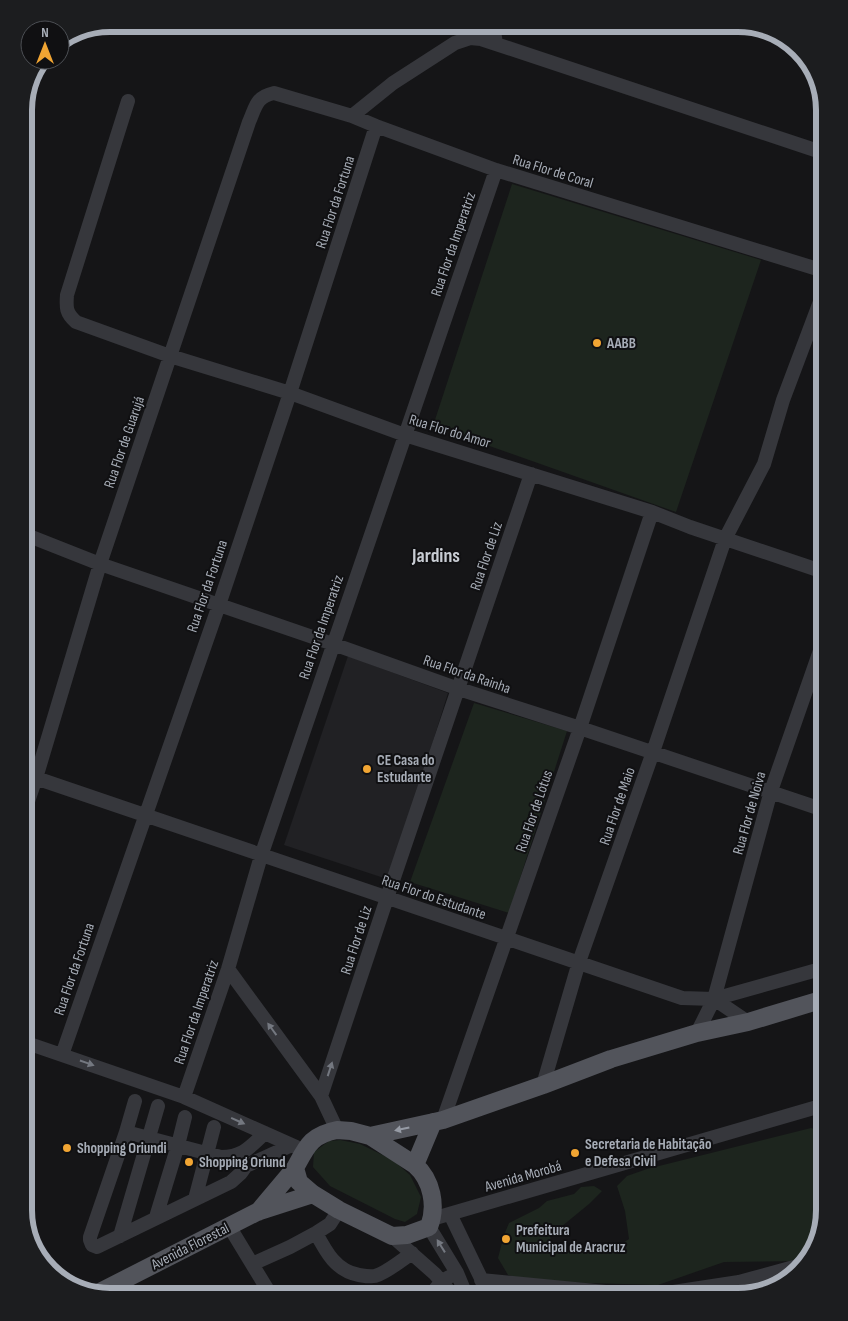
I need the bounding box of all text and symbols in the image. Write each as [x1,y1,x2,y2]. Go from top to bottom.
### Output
north arrow [20,20,70,70]
text: N [41,24,49,41]
street label: Rua Flor de Coral [510,150,596,193]
street label: Rua Flor da Fortuna [312,153,359,251]
street label: Rua Flor da Imperatriz [427,189,480,299]
place label: AABB [606,334,636,353]
marker: AABB [591,337,603,349]
street label: Rua Flor de Guarujá [100,393,149,491]
street label: Rua Flor do Amor [407,410,494,453]
street label: Rua Flor de Liz [466,519,507,593]
street label: Rua Flor da Fortuna [183,537,232,635]
district label: Jardins [411,544,460,568]
street label: Rua Flor da Imperatriz [295,572,348,682]
street label: Rua Flor da Rainha [421,651,513,698]
place label: CE Casa do Estudante [377,751,435,787]
marker: CE Casa do Estudante [361,763,373,775]
street label: Rua Flor de Maio [595,765,640,848]
street label: Rua Flor de Lótus [512,768,557,855]
street label: Rua Flor de Noiva [729,769,770,857]
street label: Rua Flor do Estudante [379,871,489,924]
street label: Rua Flor de Liz [336,903,377,977]
street label: Rua Flor da Fortuna [50,920,99,1018]
street label: Rua Flor da Imperatriz [170,957,223,1067]
one-way arrow [267,1022,277,1035]
one-way arrow [79,1060,94,1067]
one-way arrow [327,1062,334,1077]
one-way arrow [231,1117,245,1125]
one-way arrow [394,1125,409,1133]
place label: Secretaria de Habitação e Defesa Civil [585,1135,711,1171]
place label: Shopping Oriundi [77,1139,167,1158]
marker: Shopping Oriundi [61,1142,73,1154]
marker: Secretaria de Habitação e Defesa Civil [569,1147,581,1159]
place label: Shopping Oriund [199,1153,286,1172]
marker: Shopping Oriund [183,1156,195,1168]
street label: Avenida Morobá [482,1156,564,1197]
street label: Avenida Florestal [147,1219,232,1275]
place label: Prefeitura Municipal de Aracruz [516,1221,626,1257]
marker: Prefeitura Municipal de Aracruz [500,1233,512,1245]
one-way arrow [436,1240,445,1253]

